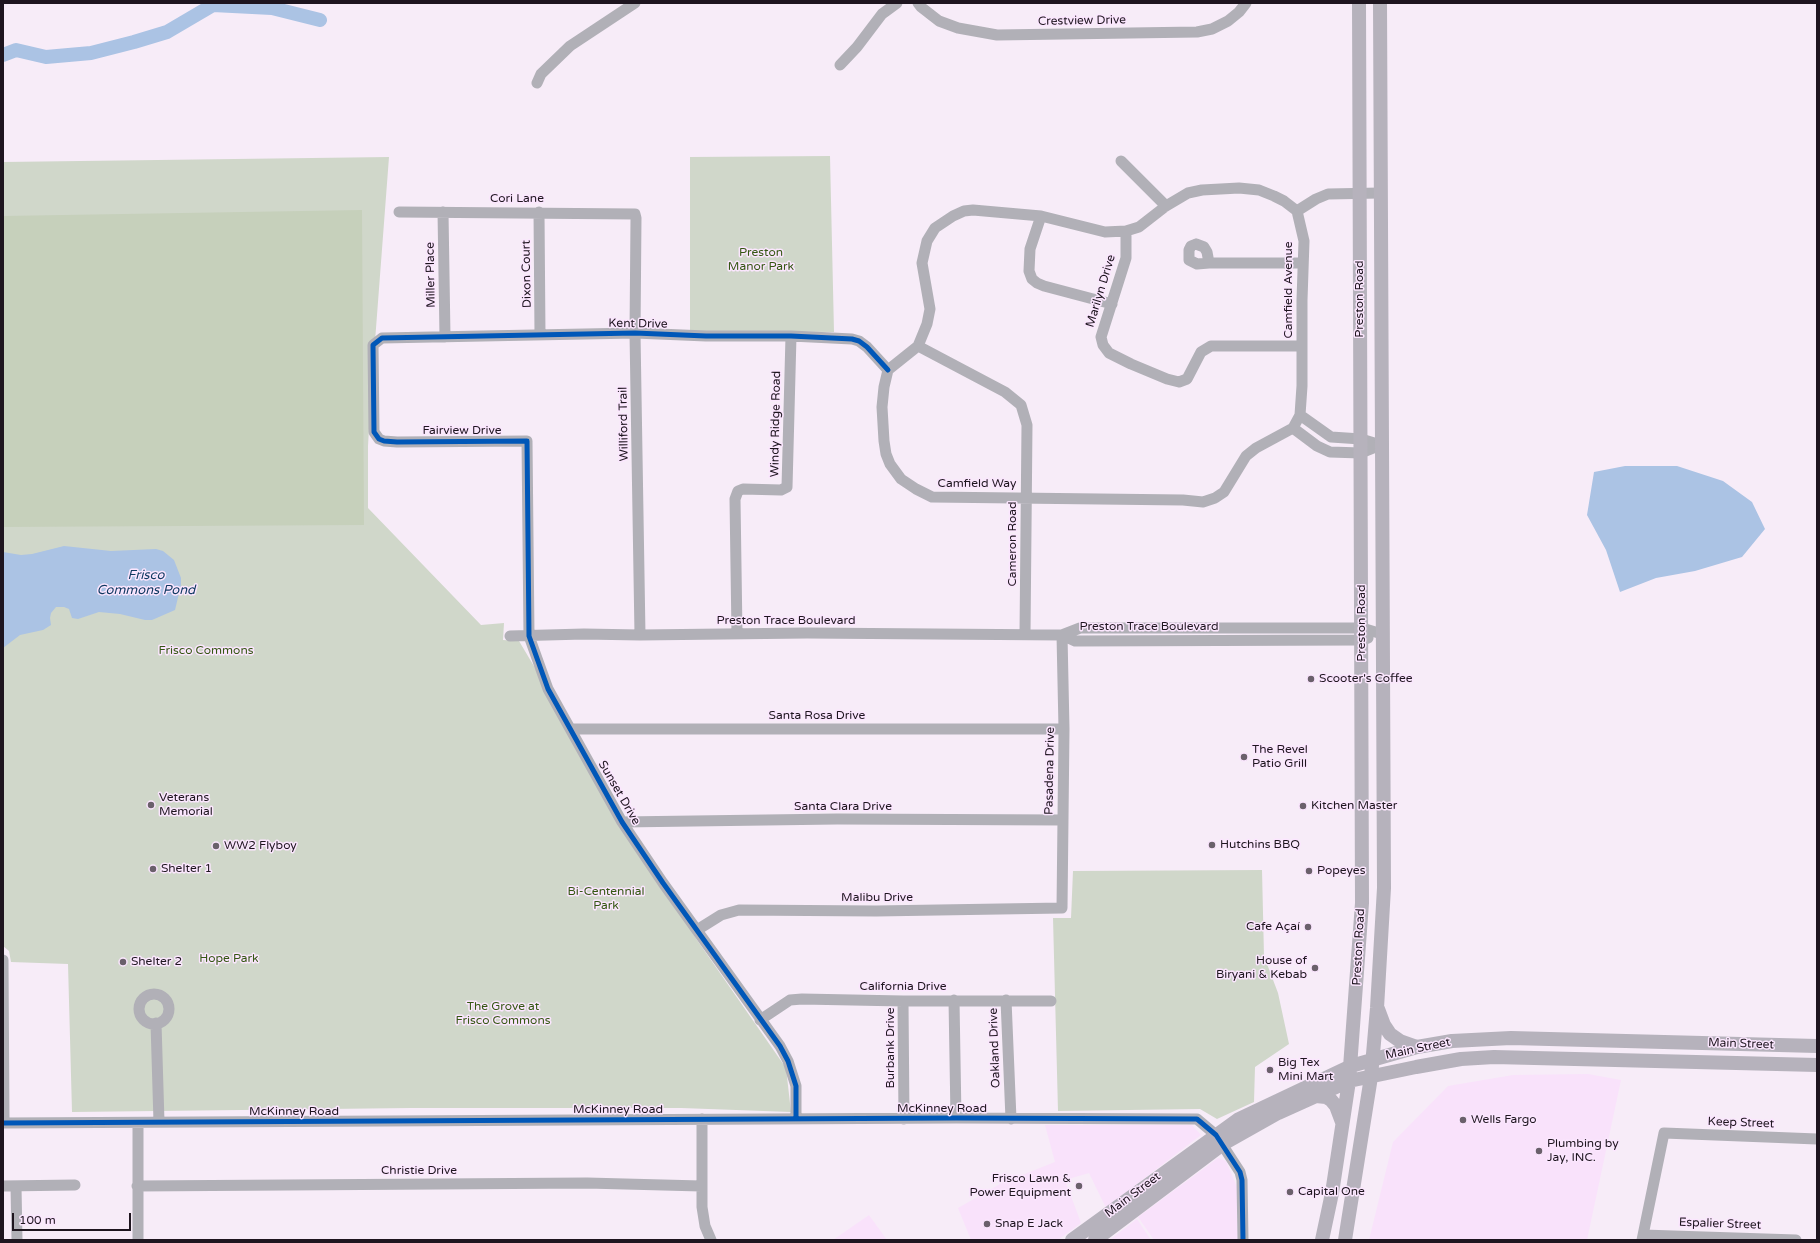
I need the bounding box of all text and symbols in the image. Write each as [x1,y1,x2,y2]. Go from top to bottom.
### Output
street label: Crestview Drive [1038,13,1126,29]
street label: Cori Lane [490,192,544,206]
street label: Dixon Court [519,240,535,308]
street label: Camfield Avenue [1282,241,1296,339]
street label: Miller Place [423,242,439,308]
park label: Preston Manor Park [728,246,794,274]
street label: Marilyn Drive [1083,253,1119,329]
street label: Preston Road [1353,260,1367,338]
street label: Kent Drive [608,316,668,332]
street label: Windy Ridge Road [768,371,784,477]
street label: Williford Trail [616,387,632,461]
street label: Fairview Drive [423,424,501,438]
street label: Camfield Way [938,477,1016,491]
street label: Cameron Road [1006,501,1020,587]
water label: Frisco Commons Pond [97,568,195,599]
street label: Preston Road [1355,584,1369,662]
street label: Preston Trace Boulevard [717,614,855,628]
street label: Preston Trace Boulevard [1080,620,1218,634]
park label: Frisco Commons [159,644,253,658]
place label: Scooter's Coffee [1319,672,1413,686]
marker: Scooter's Coffee [1306,674,1316,684]
street label: Santa Rosa Drive [769,709,865,723]
street label: Pasadena Drive [1042,727,1058,815]
place label: The Revel Patio Grill [1252,743,1308,771]
marker: The Revel Patio Grill [1239,752,1249,762]
street label: Sunset Drive [595,758,643,828]
place label: Veterans Memorial [159,791,213,819]
place label: Kitchen Master [1311,799,1397,813]
marker: Veterans Memorial [146,800,156,810]
street label: Santa Clara Drive [794,800,892,814]
marker: Kitchen Master [1298,801,1308,811]
place label: Hutchins BBQ [1220,838,1300,852]
place label: WW2 Flyboy [224,839,297,853]
marker: Hutchins BBQ [1207,840,1217,850]
marker: WW2 Flyboy [211,841,221,851]
place label: Shelter 1 [161,862,212,876]
marker: Shelter 1 [148,864,158,874]
place label: Popeyes [1317,864,1365,878]
marker: Popeyes [1304,866,1314,876]
park label: Bi-Centennial Park [568,885,644,913]
street label: Malibu Drive [841,891,913,905]
street label: Preston Road [1350,908,1368,986]
place label: Cafe Açaí [1246,920,1300,934]
marker: Cafe Açaí [1303,922,1313,932]
park label: Hope Park [199,952,259,966]
place label: House of Biryani & Kebab [1216,954,1307,982]
place label: Shelter 2 [131,955,182,969]
marker: Shelter 2 [118,957,128,967]
marker: House of Biryani & Kebab [1310,963,1320,973]
street label: California Drive [860,980,946,994]
park label: The Grove at Frisco Commons [456,1000,550,1028]
street label: Burbank Drive [884,1008,898,1088]
street label: Oakland Drive [986,1008,1004,1088]
street label: Main Street [1384,1035,1452,1063]
street label: Main Street [1708,1036,1774,1052]
place label: Big Tex Mini Mart [1278,1056,1333,1084]
marker: Big Tex Mini Mart [1265,1065,1275,1075]
street label: McKinney Road [897,1102,987,1116]
street label: McKinney Road [573,1103,663,1117]
street label: McKinney Road [249,1105,339,1119]
place label: Wells Fargo [1471,1113,1537,1127]
marker: Wells Fargo [1458,1115,1468,1125]
street label: Keep Street [1707,1115,1775,1131]
place label: Plumbing by Jay, INC. [1547,1137,1619,1165]
marker: Plumbing by Jay, INC. [1534,1146,1544,1156]
street label: Christie Drive [381,1164,457,1178]
street label: Main Street [1102,1169,1164,1221]
place label: Frisco Lawn & Power Equipment [969,1172,1071,1200]
marker: Frisco Lawn & Power Equipment [1074,1181,1084,1191]
place label: Capital One [1298,1185,1365,1199]
marker: Capital One [1285,1187,1295,1197]
scale bar [14,1205,133,1231]
text: 100 m [19,1213,56,1227]
street label: Espalier Street [1679,1215,1761,1233]
place label: Snap E Jack [995,1217,1063,1231]
marker: Snap E Jack [982,1219,992,1229]

